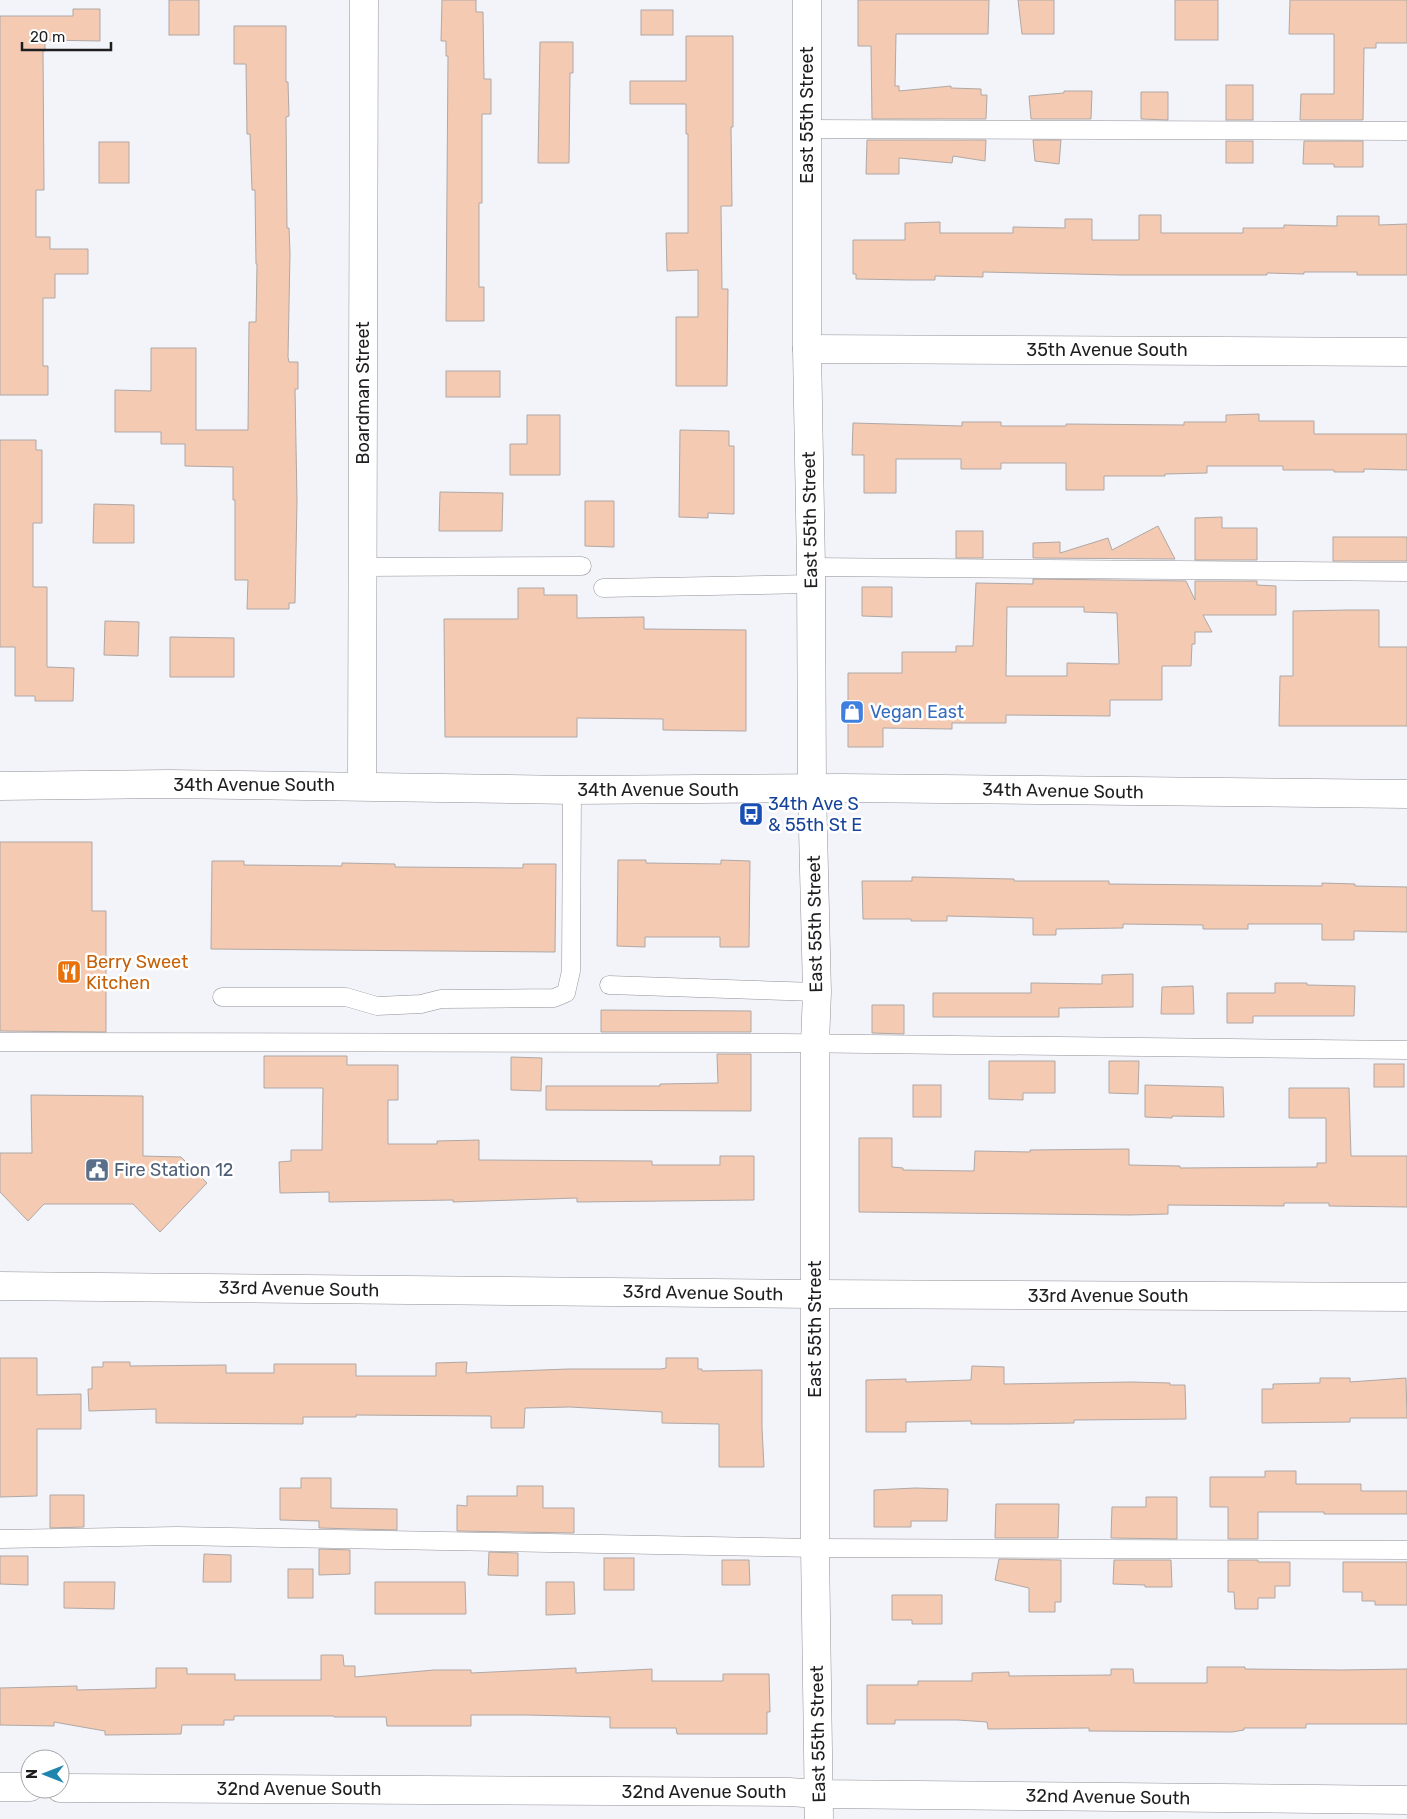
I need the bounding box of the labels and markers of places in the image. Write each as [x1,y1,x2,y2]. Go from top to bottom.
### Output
shop icon: Vegan East [839,699,865,725]
place label: Vegan East [870,701,964,723]
place label: 34th Ave S & 55th St E [768,793,862,836]
bus stop icon: 34th Ave S & 55th St E [738,801,764,827]
place label: Berry Sweet Kitchen [86,951,188,994]
restaurant icon: Berry Sweet Kitchen [56,959,82,985]
public building icon: Fire Station 12 [84,1157,110,1183]
place label: Fire Station 12 [114,1159,233,1181]

